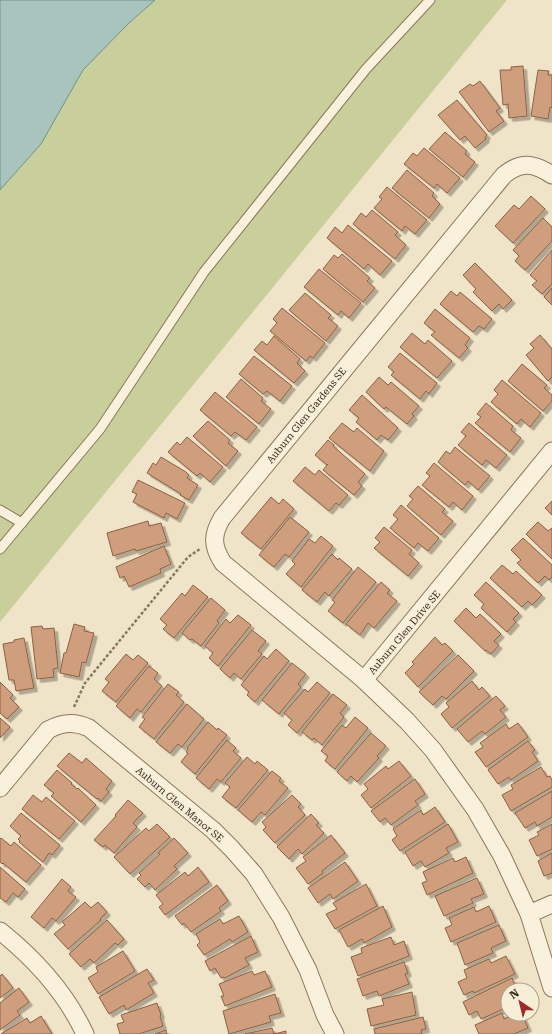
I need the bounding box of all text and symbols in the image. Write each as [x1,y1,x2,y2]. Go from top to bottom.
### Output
street label: Auburn Glen Gardens SE [264,365,348,465]
street label: Auburn Glen Drive SE [366,588,442,676]
street label: Auburn Glen Manor SE [134,765,226,844]
north arrow [500,982,540,1022]
text: N [507,986,522,1002]

